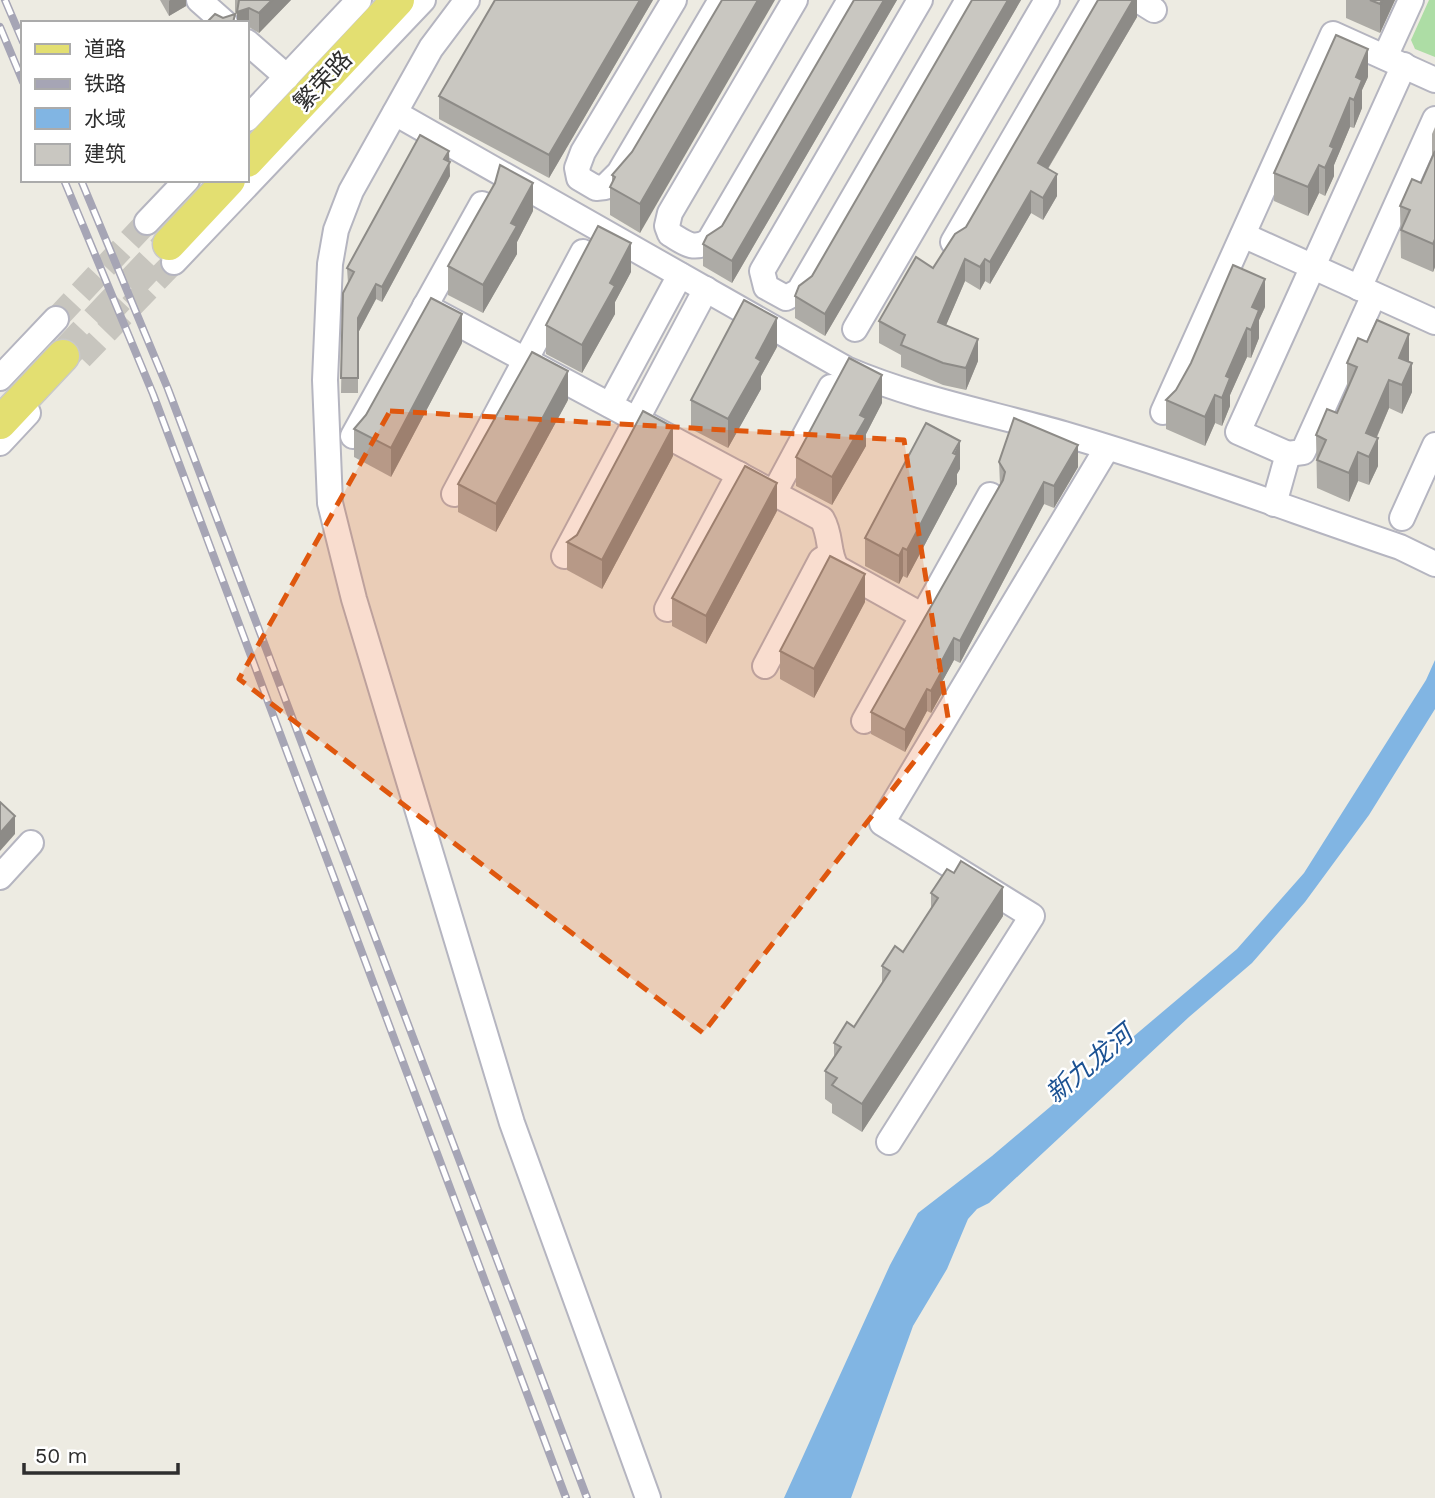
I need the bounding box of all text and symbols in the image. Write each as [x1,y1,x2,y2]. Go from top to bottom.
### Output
legend [21,21,248,182]
text: 道路 [84,36,126,61]
street label: 繁荣路 [288,45,358,117]
text: 铁路 [84,71,126,96]
text: 水域 [84,106,126,131]
text: 建筑 [84,141,126,166]
water label: 新九龙河 [1040,1016,1142,1109]
scale bar [24,1432,178,1476]
text: 50 m [35,1443,87,1468]

